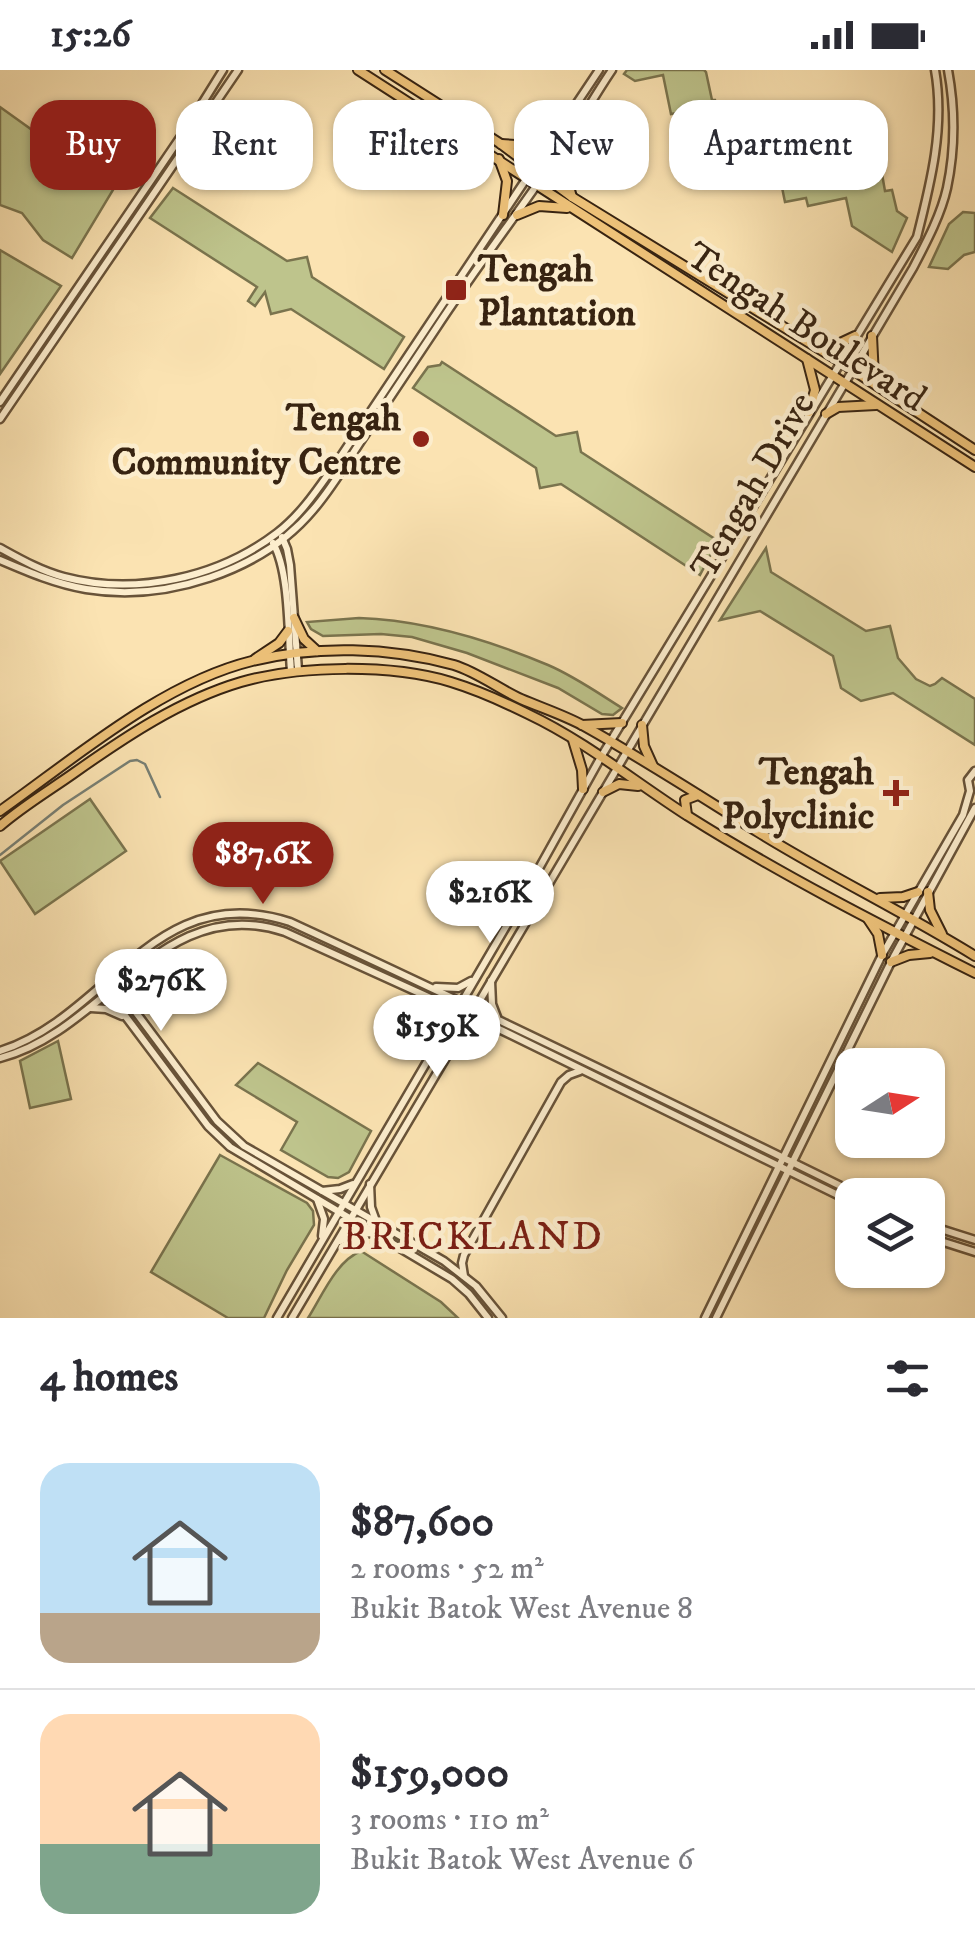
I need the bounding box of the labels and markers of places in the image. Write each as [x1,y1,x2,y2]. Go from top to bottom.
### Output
place label: Tengah Plantation [477,246,636,338]
marker: Tengah Plantation [443,277,469,303]
place label: Tengah Community Centre [111,395,401,487]
marker: Tengah Community Centre [410,428,432,450]
place label: Tengah Polyclinic [722,749,874,841]
marker: Tengah Polyclinic [883,780,909,806]
pin: $87.6K [182,822,344,907]
pin: $216K [420,861,560,946]
pin: $276K [91,949,231,1034]
pin: $159K [367,995,507,1080]

